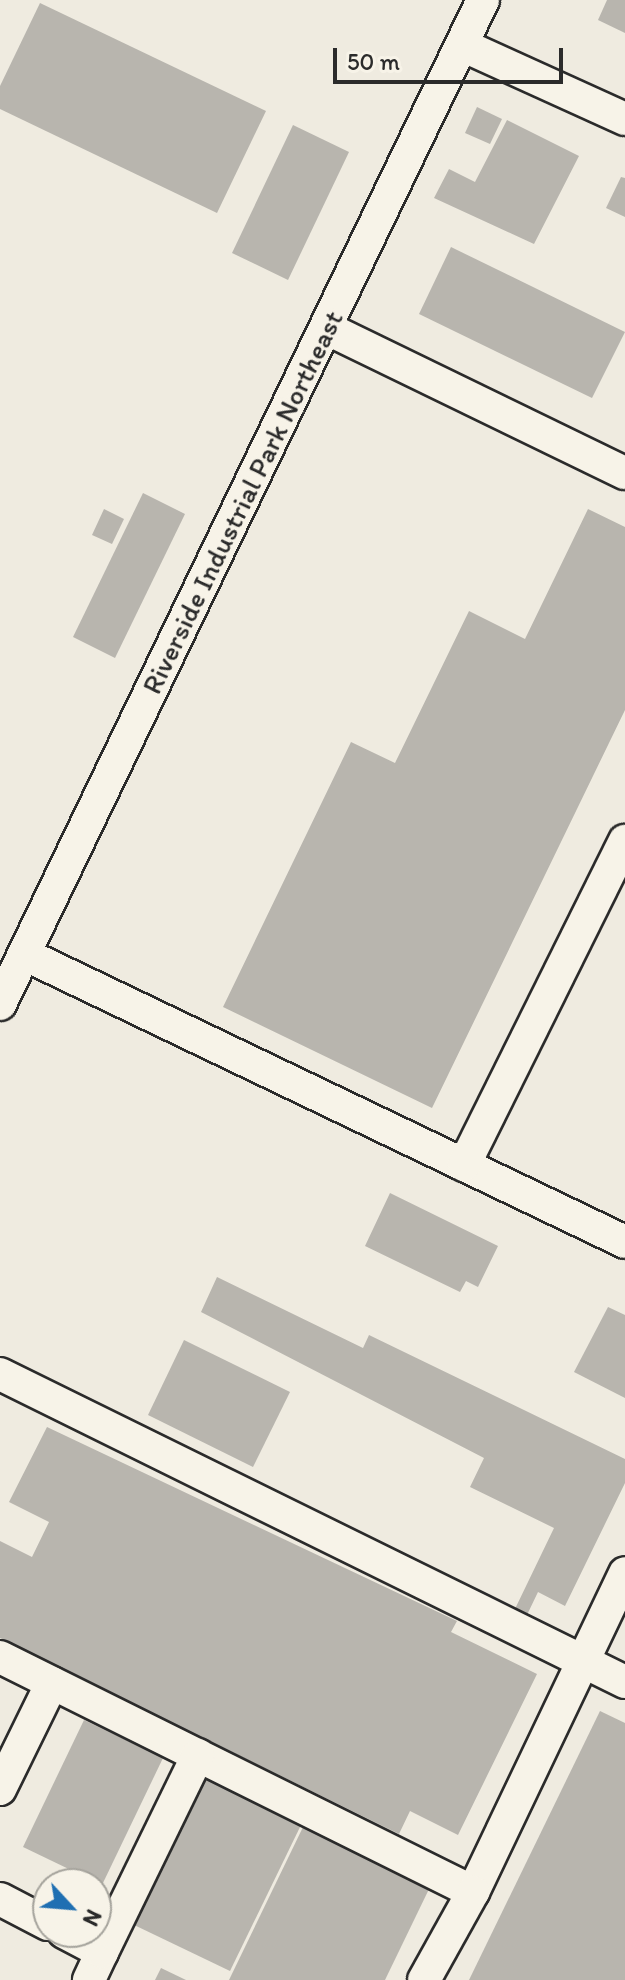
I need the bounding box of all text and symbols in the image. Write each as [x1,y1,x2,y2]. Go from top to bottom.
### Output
scale bar [337,32,567,82]
text: 50 m [347,47,400,76]
street label: Riverside Industrial Park Northeast [134,304,350,700]
north arrow [32,1868,112,1948]
text: N [77,1905,108,1930]

